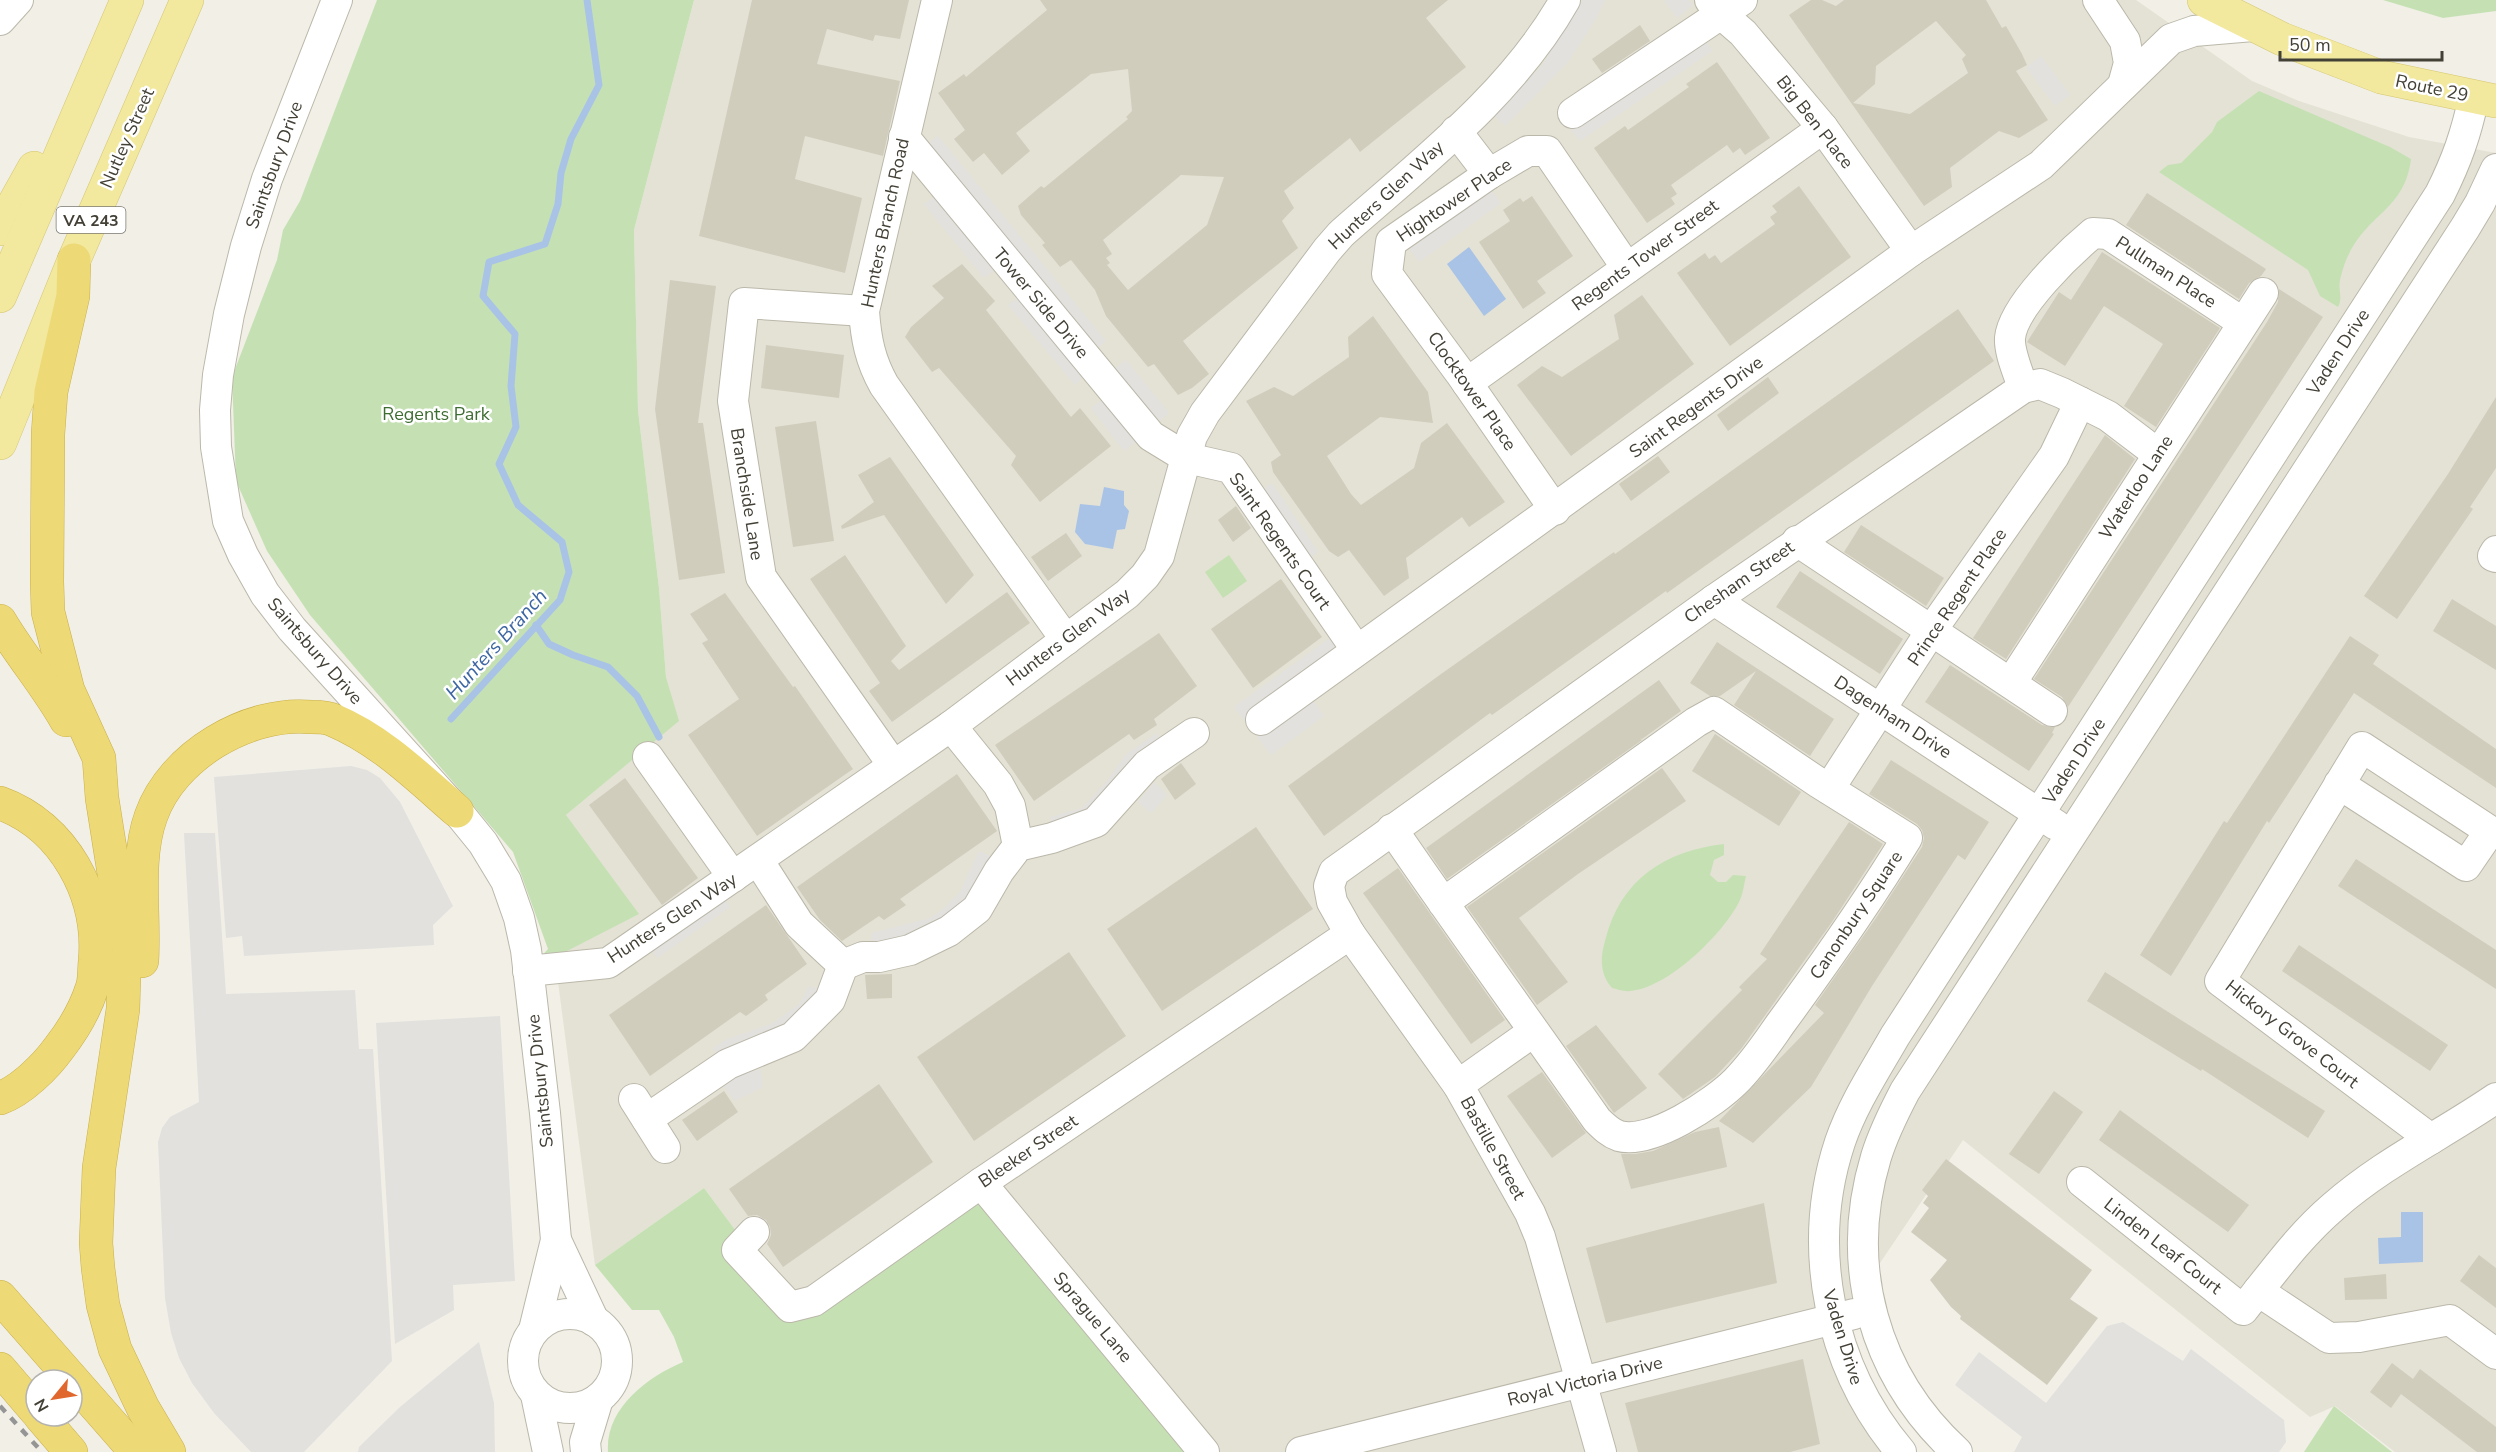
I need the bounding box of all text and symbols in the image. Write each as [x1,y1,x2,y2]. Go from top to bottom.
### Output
scale bar [2280,24,2442,62]
text: 50 m [2289,33,2331,57]
street label: Route 29 [2393,69,2471,107]
street label: Big Ben Place [1771,70,1859,174]
street label: Nutley Street [94,83,160,192]
street label: Saintsbury Drive [240,98,308,232]
street label: Hunters Glen Way [1323,135,1449,255]
street label: Hunters Branch Road [855,136,915,310]
street label: Hightower Place [1392,152,1516,248]
street label: Regents Tower Street [1567,193,1724,316]
road number: VA 243 [56,207,125,233]
street label: Pullman Place [2111,230,2221,314]
street label: Tower Side Drive [988,243,1094,363]
street label: Vaden Drive [2301,304,2375,401]
street label: Clocktower Place [1422,327,1522,455]
street label: Saint Regents Drive [1624,350,1768,464]
park label: Regents Park [382,402,491,426]
street label: Branchside Lane [725,426,769,562]
street label: Waterloo Lane [2093,430,2179,544]
street label: Saint Regents Court [1224,468,1337,615]
street label: Prince Regent Place [1902,524,2012,670]
street label: Chesham Street [1679,535,1799,629]
street label: Hunters Glen Way [1001,582,1136,692]
water label: Hunters Branch [439,583,553,706]
street label: Saintsbury Drive [262,593,368,709]
street label: Dagenham Drive [1830,670,1956,764]
street label: Vaden Drive [2037,713,2111,810]
street label: Canonbury Square [1804,846,1908,984]
street label: Hunters Glen Way [603,867,742,969]
street label: Hickory Grove Court [2220,974,2364,1094]
street label: Saintsbury Drive [521,1013,559,1149]
street label: Bastille Street [1455,1092,1532,1205]
street label: Bleeker Street [974,1108,1083,1193]
street label: Linden Leaf Court [2099,1192,2227,1300]
street label: Sprague Lane [1048,1267,1138,1367]
street label: Vaden Drive [1817,1285,1869,1388]
street label: Royal Victoria Drive [1505,1350,1665,1412]
north arrow [24,1368,84,1428]
text: N [29,1394,54,1416]

